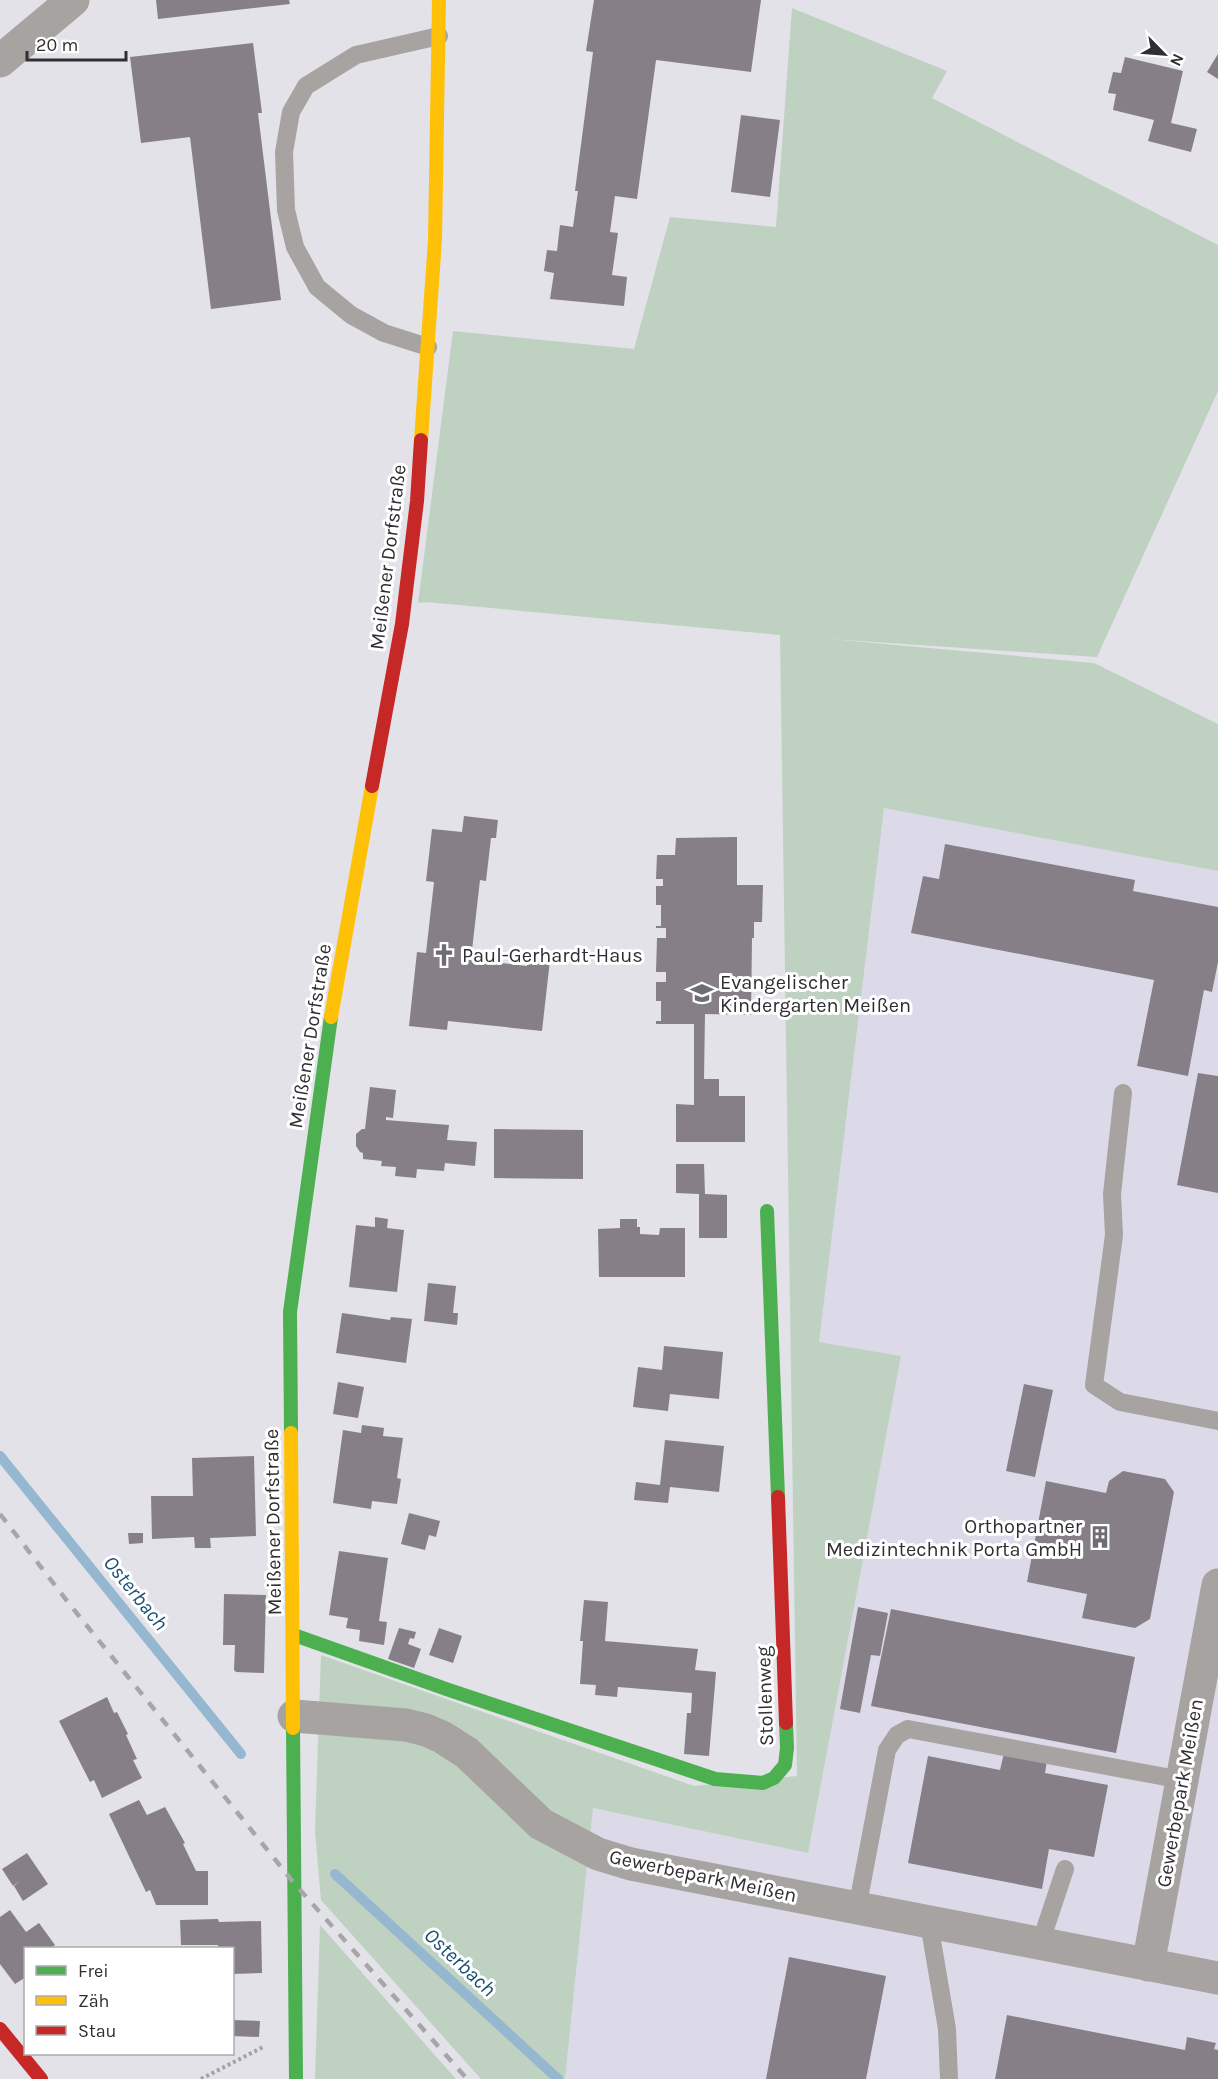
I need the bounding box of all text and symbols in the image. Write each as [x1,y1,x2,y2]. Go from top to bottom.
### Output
scale bar [27,24,126,62]
north arrow [1134,24,1194,84]
text: 20 m [36,34,78,56]
text: N [1166,51,1188,69]
street label: Meißener Dorfstraße [365,463,411,651]
street label: Meißener Dorfstraße [284,942,336,1130]
church icon: Paul-Gerhardt-Haus [431,942,457,968]
place label: Paul-Gerhardt-Haus [462,944,643,967]
place label: Evangelischer Kindergarten Meißen [720,971,911,1017]
school or university icon: Evangelischer Kindergarten Meißen [689,980,715,1006]
street label: Meißener Dorfstraße [260,1429,286,1615]
place label: Orthopartner Medizintechnik Porta GmbH [826,1515,1083,1561]
building icon: Orthopartner Medizintechnik Porta GmbH [1087,1524,1113,1550]
water label: Osterbach [99,1551,173,1635]
street label: Stollenweg [752,1646,778,1746]
street label: Gewerbepark Meißen [1152,1697,1208,1889]
street label: Gewerbepark Meißen [607,1845,799,1907]
water label: Osterbach [419,1923,501,2001]
legend [24,1947,234,2055]
text: Frei [78,1960,109,1982]
text: Zäh [78,1990,109,2012]
text: Stau [78,2020,116,2042]

